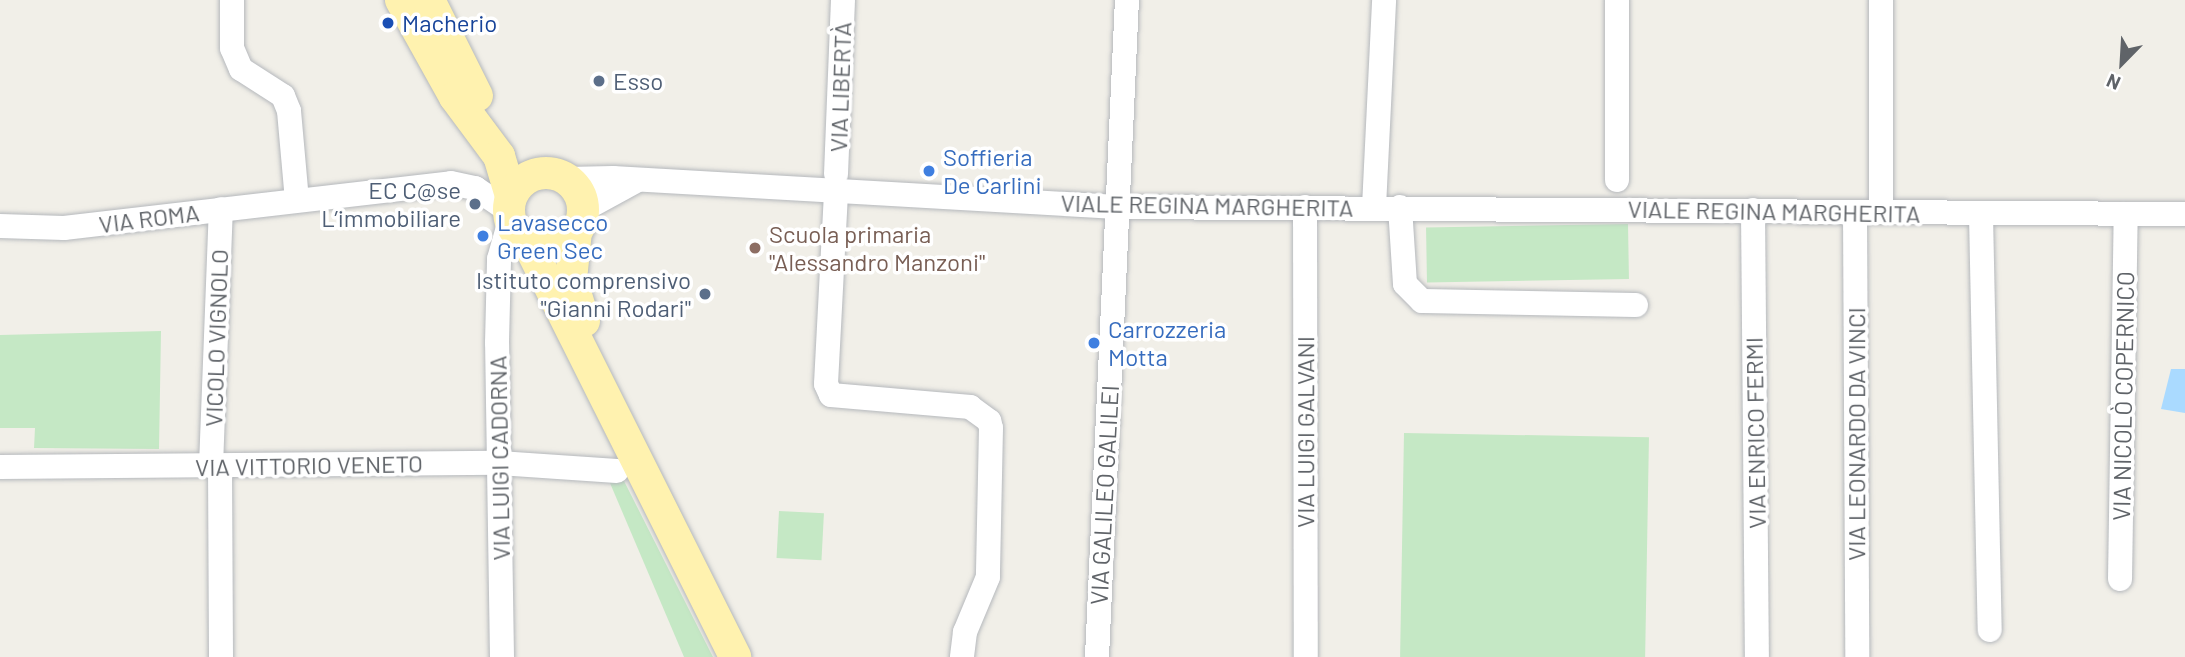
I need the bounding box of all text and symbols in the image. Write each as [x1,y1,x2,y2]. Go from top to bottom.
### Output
place label: Macherio [402,9,497,37]
marker: Macherio [380,15,396,31]
street label: VIA LIBERTÀ [823,21,857,153]
north arrow [2087,28,2157,98]
place label: Esso [613,67,663,95]
text: N [2103,70,2124,96]
marker: Esso [591,73,607,89]
place label: Soffieria De Carlini [943,143,1042,199]
marker: Soffieria De Carlini [921,163,937,179]
place label: EC C@se L’immobiliare [321,176,461,232]
street label: VIALE REGINA MARGHERITA [1060,188,1354,222]
street label: VIALE REGINA MARGHERITA [1627,194,1921,228]
marker: EC C@se L’immobiliare [467,196,483,212]
street label: VIA ROMA [97,198,201,238]
place label: Lavasecco Green Sec [497,208,608,264]
place label: Scuola primaria "Alessandro Manzoni" [769,220,985,276]
marker: Lavasecco Green Sec [475,228,491,244]
marker: Scuola primaria "Alessandro Manzoni" [747,240,763,256]
street label: VICOLO VIGNOLO [199,249,233,427]
place label: Istituto comprensivo "Gianni Rodari" [476,266,691,322]
street label: VIA NICOLÒ COPERNICO [2106,271,2140,521]
marker: Istituto comprensivo "Gianni Rodari" [697,286,713,302]
street label: VIA LEONARDO DA VINCI [1842,307,1870,561]
place label: Carrozzeria Motta [1108,315,1226,371]
marker: Carrozzeria Motta [1086,335,1102,351]
street label: VIA LUIGI GALVANI [1291,336,1319,528]
street label: VIA ENRICO FERMI [1739,337,1771,529]
street label: VIA LUIGI CADORNA [483,355,515,561]
street label: VIA GALILEO GALILEI [1084,384,1124,606]
street label: VIA VITTORIO VENETO [195,449,423,481]

